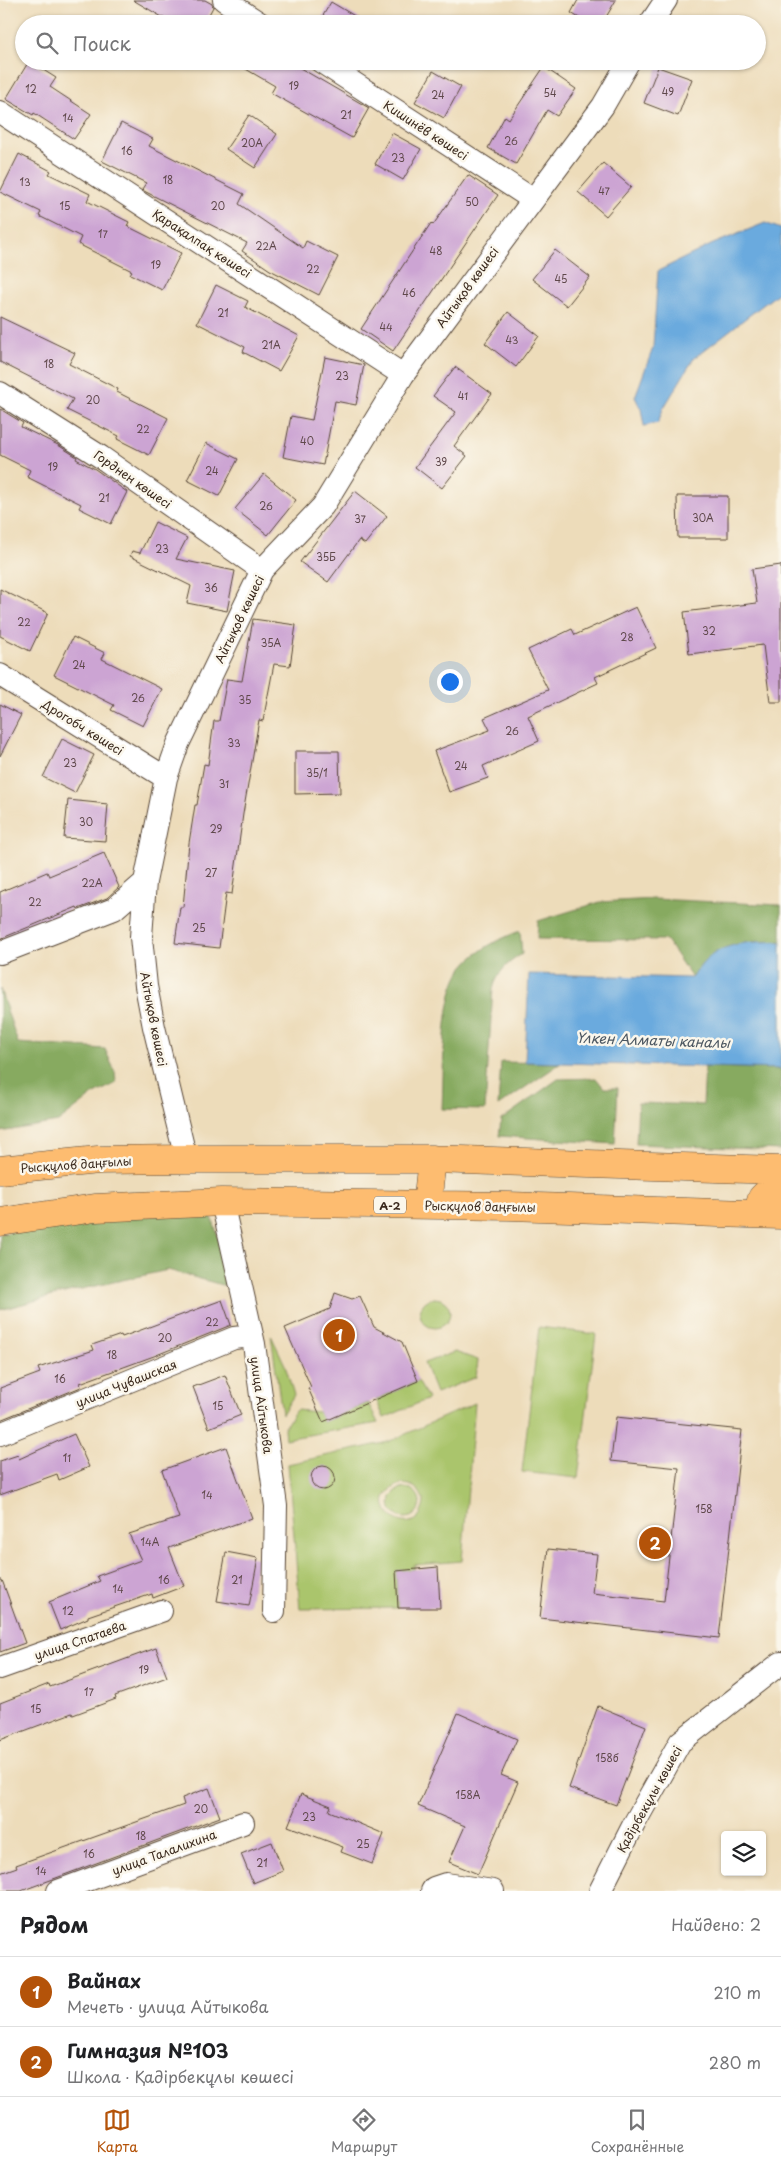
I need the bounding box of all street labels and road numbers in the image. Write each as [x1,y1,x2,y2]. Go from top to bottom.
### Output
street label: Кишинёв көшесі [380,96,472,164]
street label: Қарақалпақ көшесі [149,204,255,282]
street label: Айтықов көшесі [432,243,502,331]
street label: Горднен көшесі [91,446,175,512]
street label: Айтықов көшесі [210,572,268,666]
street label: Дрогобч көшесі [38,694,127,759]
street label: Айтықов көшесі [136,970,172,1068]
street label: Рысқұлов даңғылы [20,1151,132,1177]
road number: A-2 [374,1196,406,1214]
street label: Рысқұлов даңғылы [424,1196,536,1216]
street label: улица Чувашская [73,1355,179,1411]
street label: улица Айтыкова [246,1355,278,1455]
street label: улица Спатаева [32,1616,129,1664]
street label: Қадірбекұлы көшесі [612,1742,686,1856]
street label: улица Талалихина [109,1825,219,1879]

